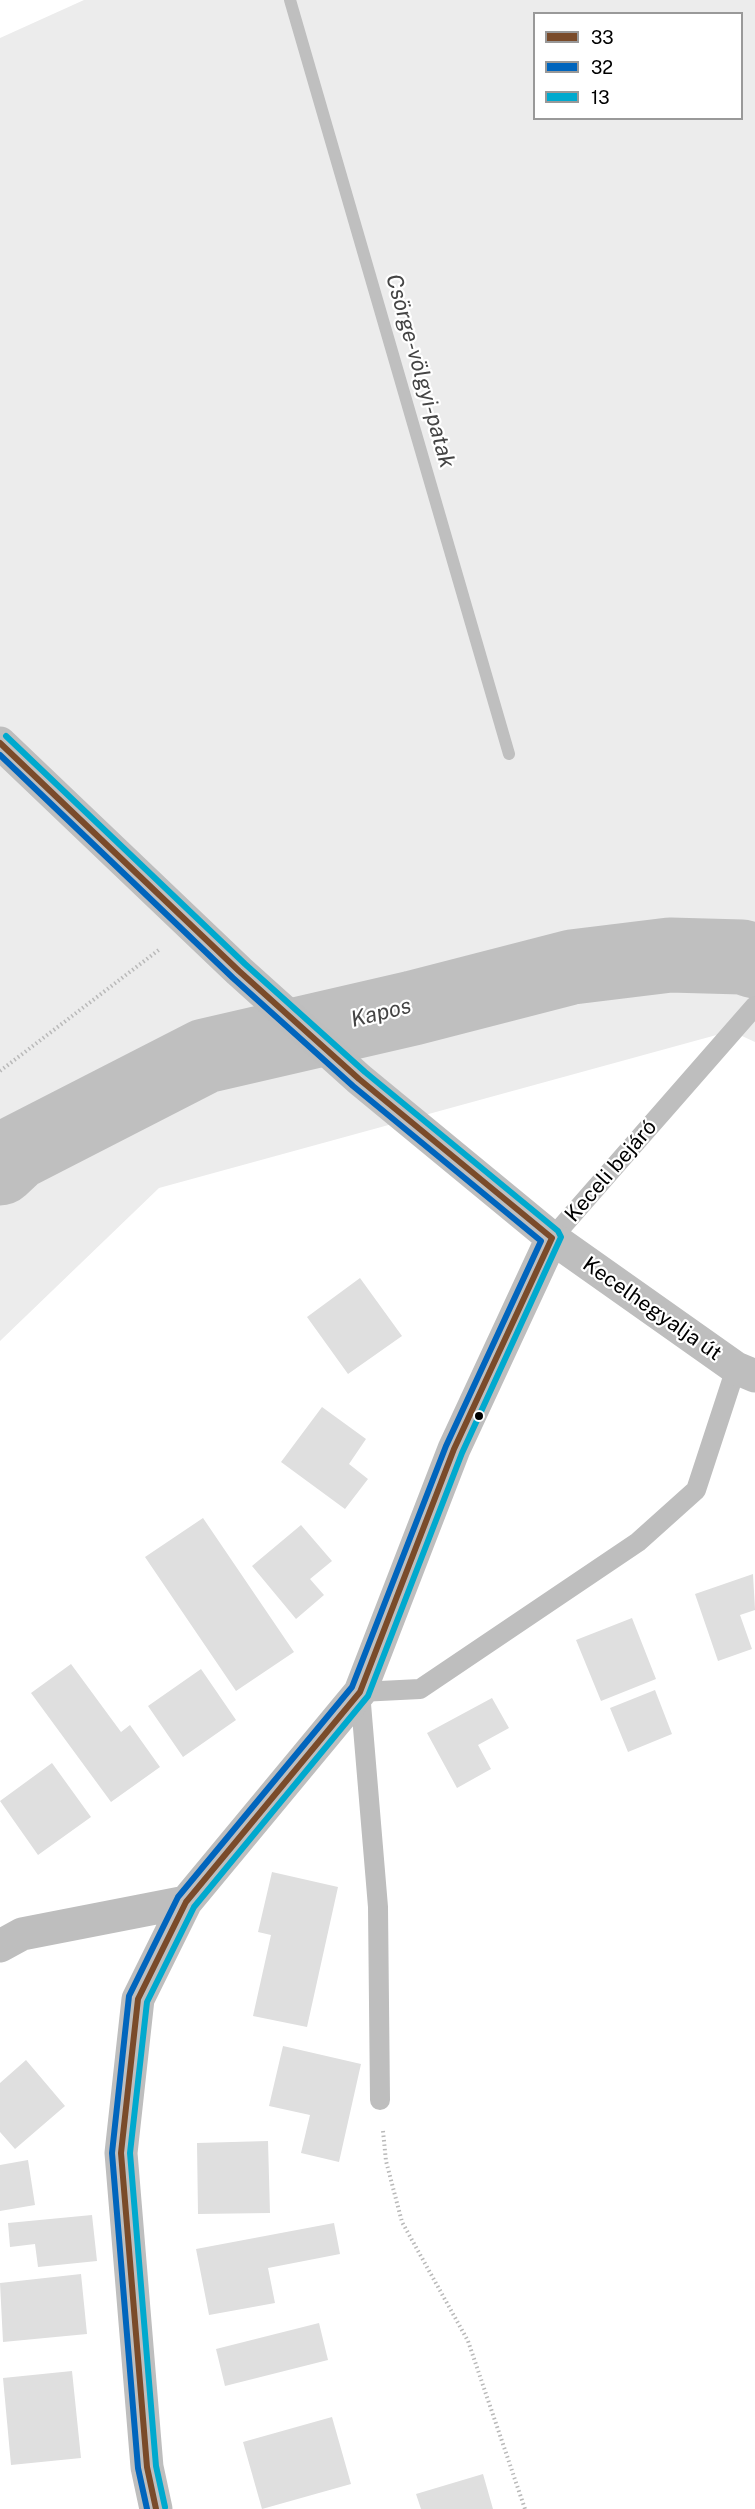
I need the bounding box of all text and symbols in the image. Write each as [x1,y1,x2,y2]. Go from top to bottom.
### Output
legend [533,12,743,120]
text: 33 [591,27,614,48]
text: 32 [591,57,613,78]
text: 13 [591,87,610,108]
water label: Csörge-völgyi-patak [380,271,460,471]
water label: Kapos [348,993,414,1033]
street label: Keceli bejáró [560,1115,662,1227]
street label: Kecelhegyalja út [578,1252,726,1366]
unlabelled marker [473,1410,485,1422]

